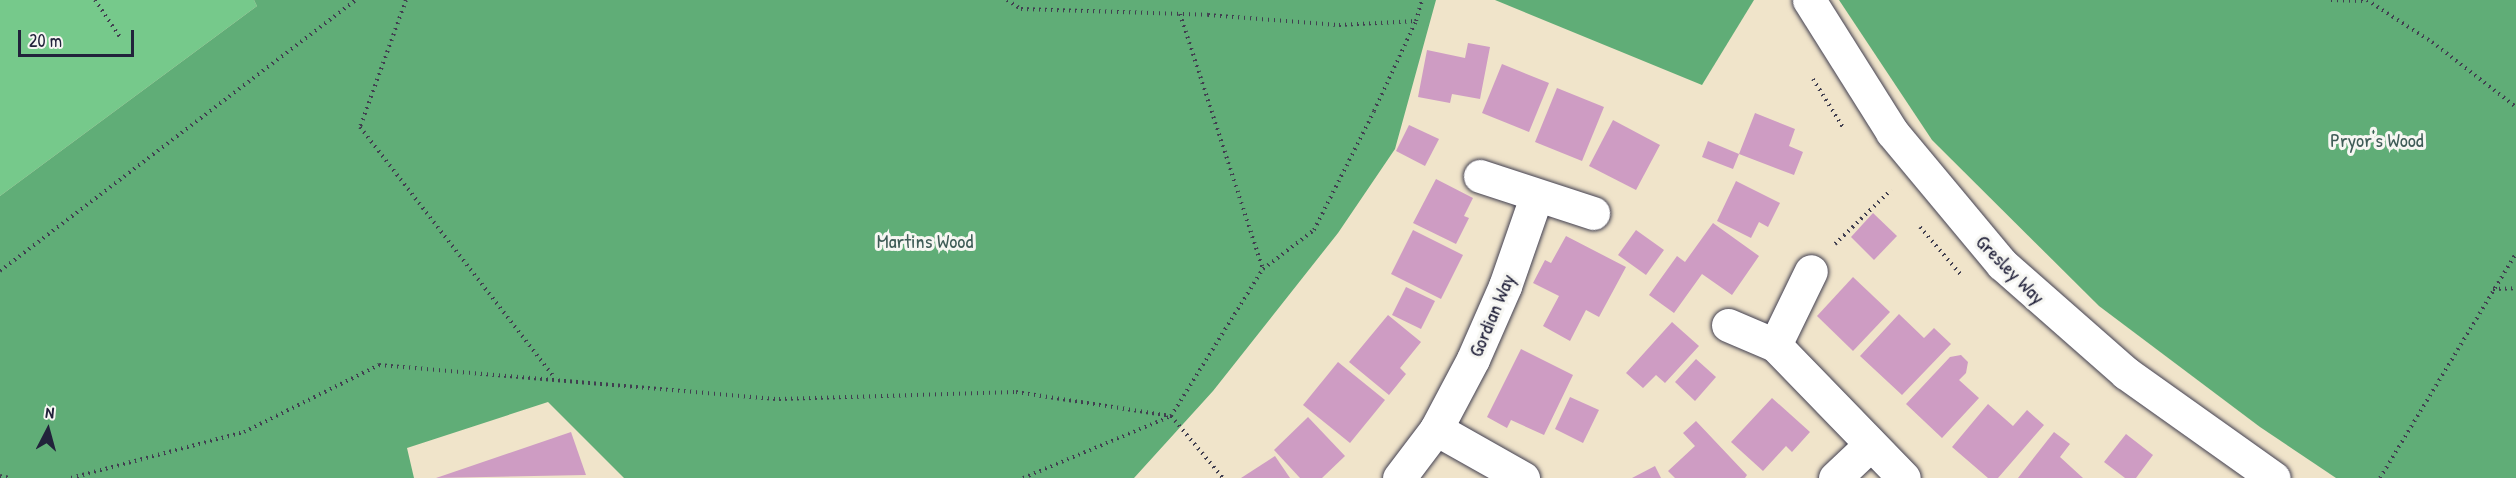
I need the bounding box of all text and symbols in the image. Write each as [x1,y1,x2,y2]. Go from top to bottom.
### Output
scale bar [21,18,136,56]
text: 20 m [29,28,62,53]
park label: Pryor's Wood [2330,127,2424,151]
park label: Martins Wood [877,228,973,252]
street label: Gresley Way [1971,229,2051,309]
street label: Gordian Way [1463,270,1519,360]
north arrow [18,400,78,460]
text: N [44,401,55,423]

